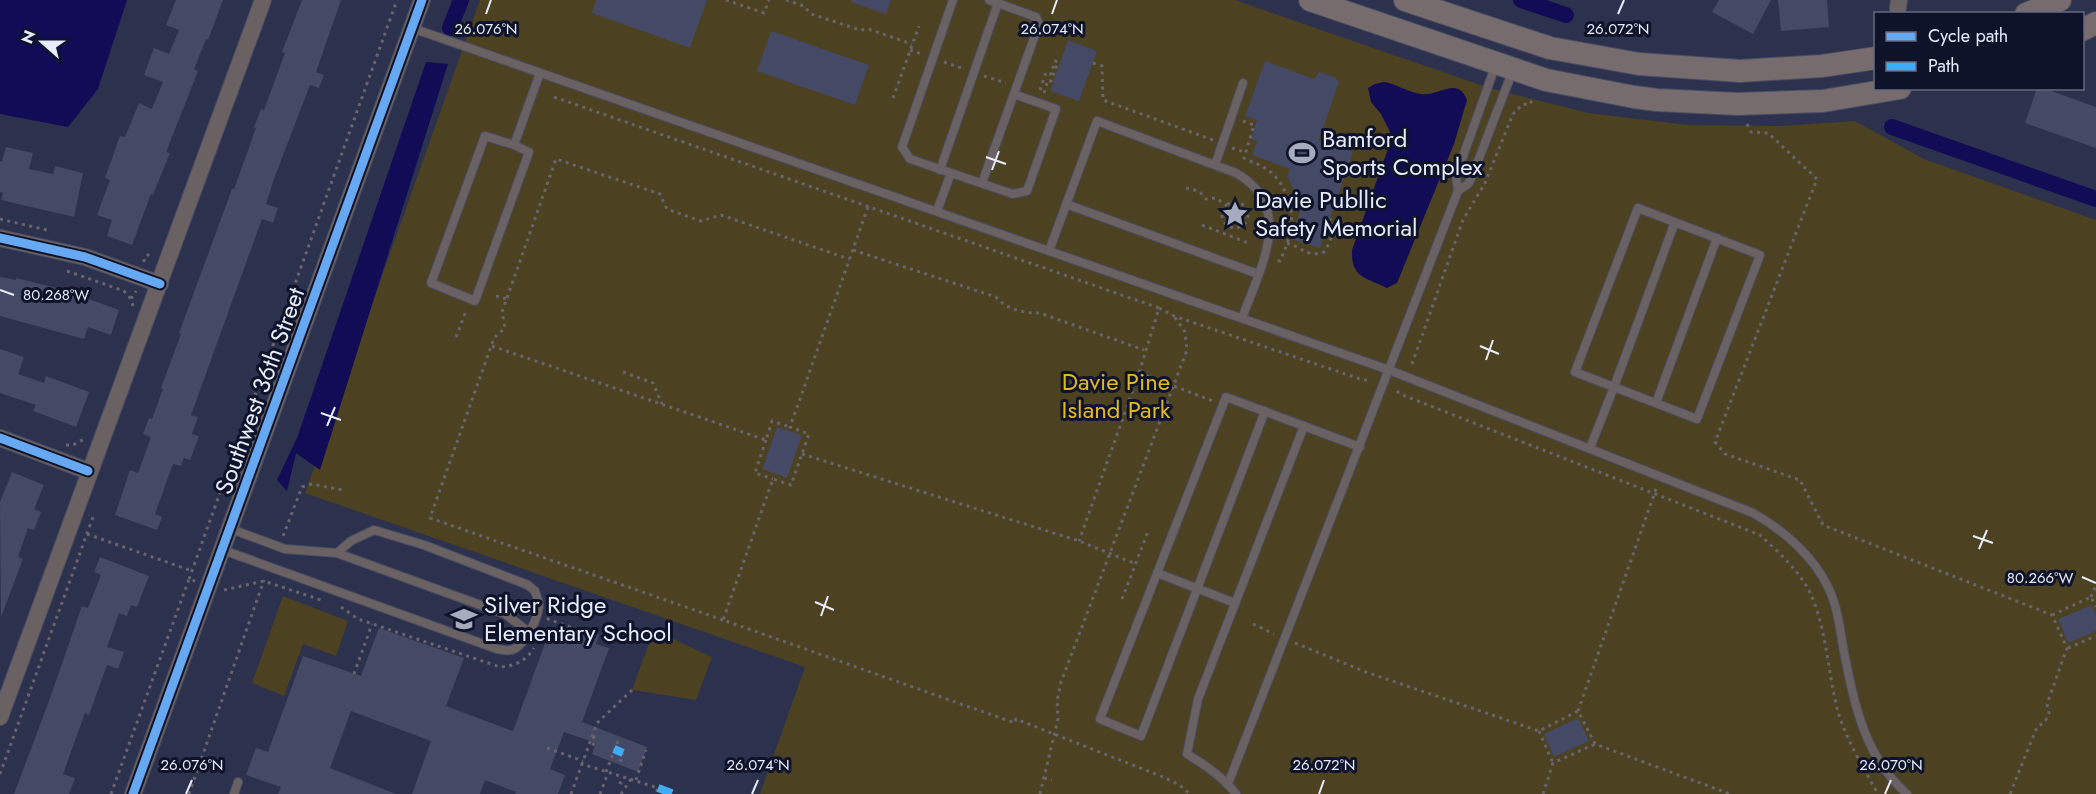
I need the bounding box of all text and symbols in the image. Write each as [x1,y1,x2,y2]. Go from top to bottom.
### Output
north arrow [12,12,72,72]
legend [1874,12,2084,90]
text: 26.076°N [455,18,518,40]
text: 26.074°N [1020,18,1084,40]
text: 26.072°N [1587,18,1649,40]
text: Cycle path [1928,23,2008,49]
text: N [15,27,41,47]
text: Path [1928,53,1960,79]
place label: Bamford Sports Complex [1322,121,1483,184]
sports icon: Bamford Sports Complex [1287,138,1317,168]
place label: Davie Publlic Safety Memorial [1255,182,1418,245]
place icon: Davie Publlic Safety Memorial [1220,199,1250,229]
street label: Southwest 36th Street [206,282,313,499]
text: 80.268°W [23,284,89,306]
park label: Davie Pine Island Park [1062,364,1171,427]
text: 80.266°W [2007,567,2073,589]
place label: Silver Ridge Elementary School [484,587,672,650]
school or university icon: Silver Ridge Elementary School [449,604,479,634]
text: 26.076°N [161,754,224,776]
text: 26.074°N [726,754,790,776]
text: 26.072°N [1293,754,1355,776]
text: 26.070°N [1859,754,1923,776]

